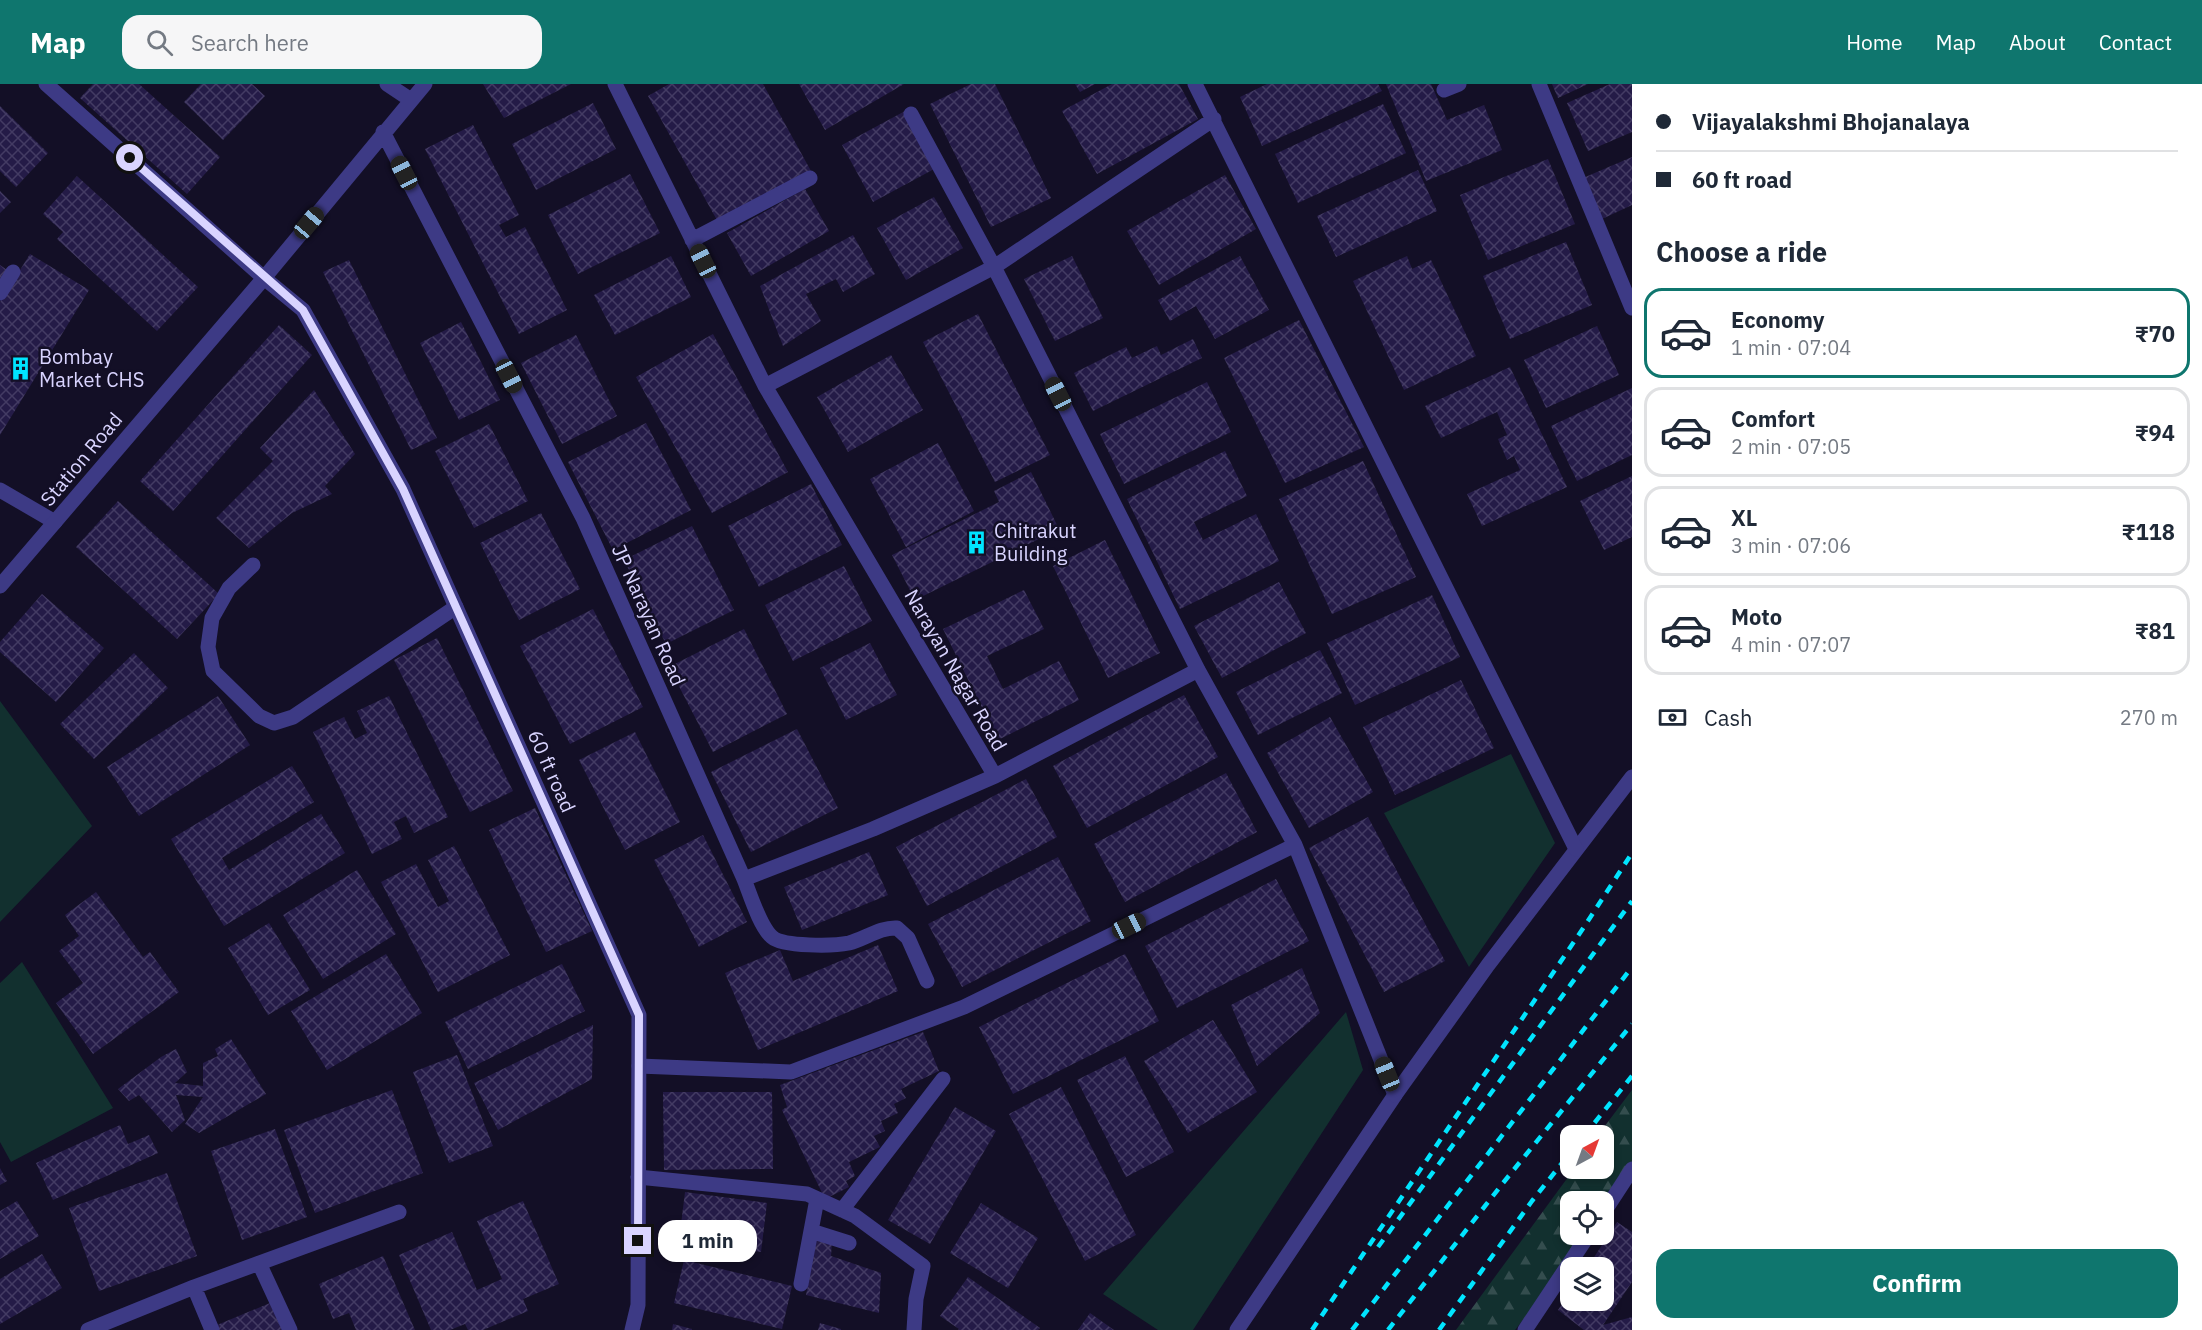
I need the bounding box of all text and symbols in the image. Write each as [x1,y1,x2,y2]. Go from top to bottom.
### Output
search box [122,15,542,69]
text: Map [30,24,86,61]
icon: search [143,26,176,59]
text: Search here [191,28,309,57]
text: Home [1846,28,1903,56]
text: Map [1936,28,1976,56]
text: About [2009,28,2066,56]
text: Contact [2099,28,2172,56]
text: Vijayalakshmi Bhojanalaya [1692,107,1970,136]
route start [116,144,143,171]
car [388,153,420,193]
text: 60 ft road [1692,165,1792,194]
car [291,203,327,243]
text: Choose a ride [1656,234,1827,269]
car [687,241,719,281]
text: Economy [1731,305,1825,334]
icon: car [1659,306,1713,360]
text: ₹70 [2135,319,2175,348]
text: 1 min · 07:04 [1731,334,1851,361]
place label: Bombay Market CHS [39,343,144,393]
building icon: Bombay Market CHS [8,355,34,381]
car [493,356,525,396]
car [1042,374,1074,414]
text: Comfort [1731,404,1815,433]
icon: car [1659,405,1713,459]
street label: Station Road [34,406,128,512]
text: ₹94 [2135,418,2175,447]
text: 2 min · 07:05 [1731,433,1851,460]
text: XL [1731,503,1757,532]
icon: car [1659,504,1713,558]
place label: Chitrakut Building [994,517,1076,567]
text: ₹118 [2122,517,2175,546]
building icon: Chitrakut Building [963,529,989,555]
text: 3 min · 07:06 [1731,532,1851,559]
street label: JP Narayan Road [606,540,692,690]
street label: Narayan Nagar Road [899,584,1013,756]
text: Moto [1731,602,1782,631]
icon: car [1659,603,1713,657]
text: ₹81 [2135,616,2175,645]
text: 4 min · 07:07 [1731,631,1851,658]
icon: cash [1656,701,1689,734]
text: Cash [1704,703,1753,732]
text: 270 m [2120,704,2178,731]
street label: 60 ft road [522,725,582,817]
car [1109,910,1149,942]
car [1372,1054,1402,1094]
north arrow [1560,1125,1614,1179]
map controls [1560,1125,1614,1311]
button: locate [1560,1191,1614,1245]
callout: 1 min [659,1220,758,1262]
route end [624,1227,651,1254]
text: 1 min [681,1227,734,1254]
button: Confirm [1656,1249,2178,1318]
button: layers [1560,1257,1614,1311]

